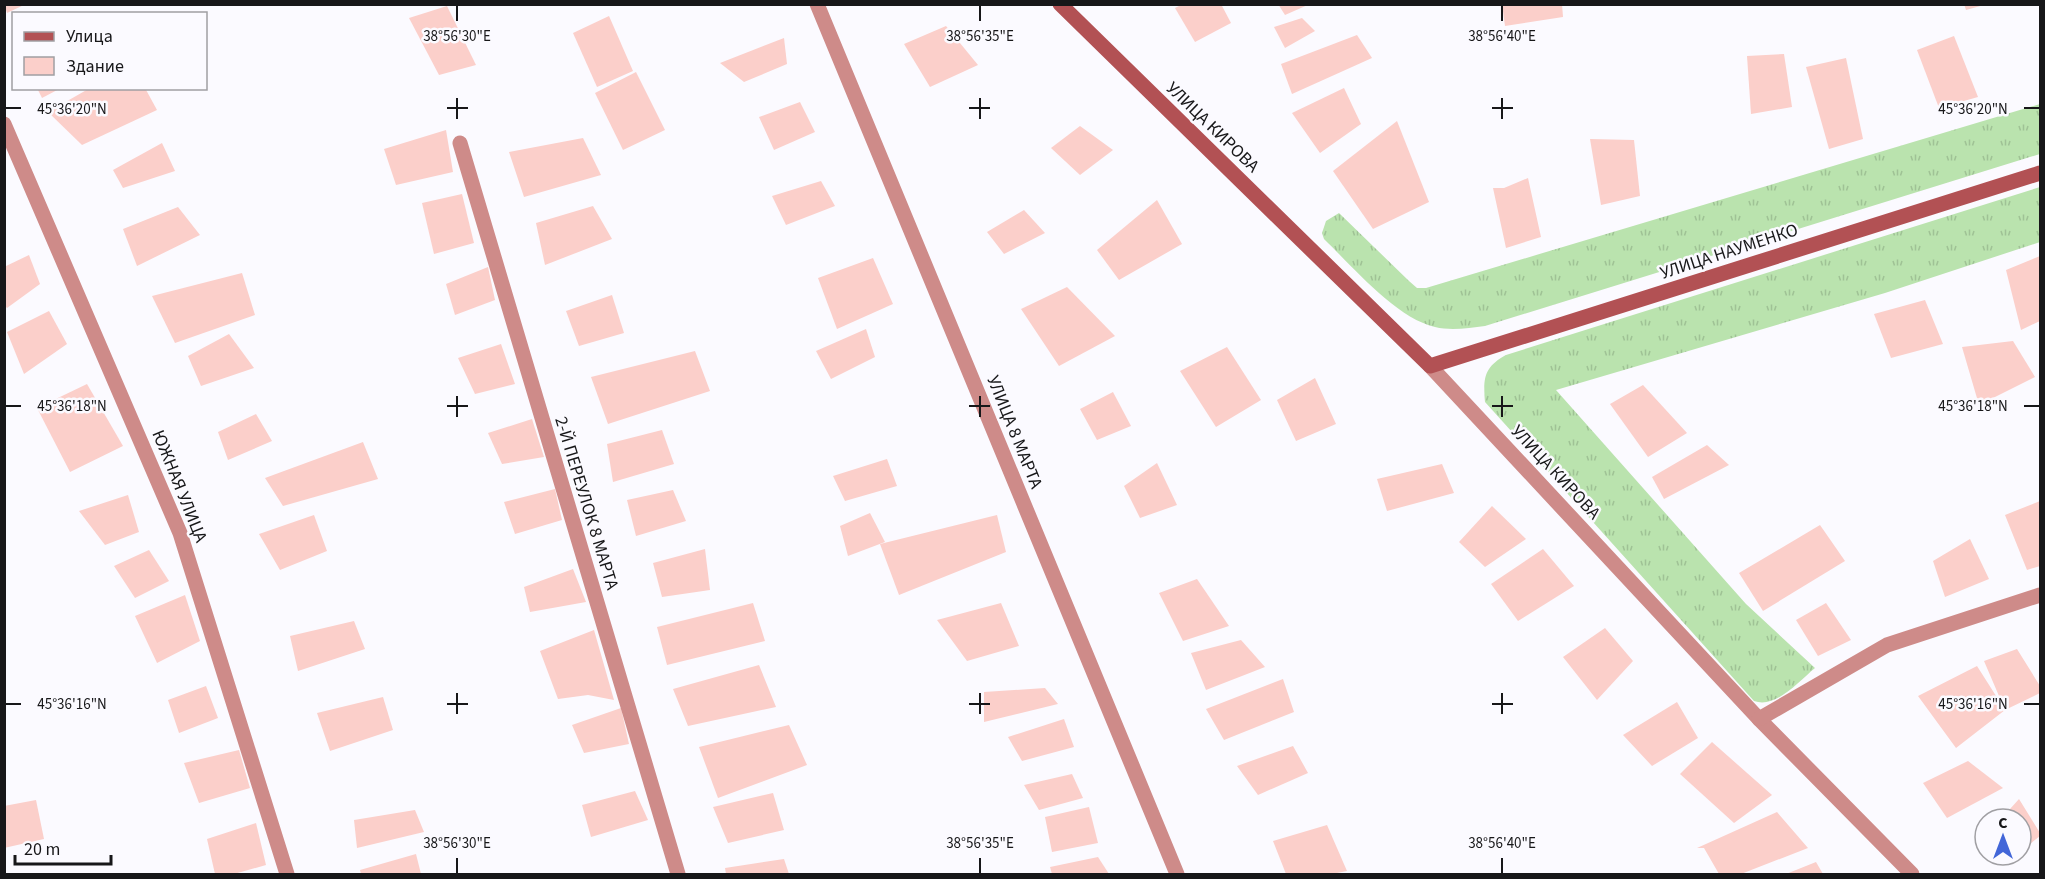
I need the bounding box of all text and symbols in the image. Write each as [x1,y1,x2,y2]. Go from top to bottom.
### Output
legend [12,12,207,90]
text: Улица [66,24,113,49]
text: 38°56'30"E [423,26,491,47]
text: 38°56'35"E [946,26,1014,47]
text: 38°56'40"E [1468,26,1536,47]
text: Здание [66,54,124,79]
street label: УЛИЦА КИРОВА [1160,76,1265,179]
text: 45°36'20"N [37,99,107,120]
text: 45°36'20"N [1938,99,2008,120]
street label: УЛИЦА НАУМЕНКО [1657,217,1801,286]
street label: УЛИЦА 8 МАРТА [980,372,1049,493]
text: 45°36'18"N [37,396,107,417]
text: 45°36'18"N [1938,396,2008,417]
street label: 2-Й ПЕРЕУЛОК 8 МАРТА [548,413,625,593]
street label: УЛИЦА КИРОВА [1505,420,1606,525]
street label: ЮЖНАЯ УЛИЦА [146,426,214,546]
text: 45°36'16"N [37,694,107,715]
text: 45°36'16"N [1938,694,2008,715]
north arrow [1973,807,2033,867]
text: С [1998,812,2008,834]
scale bar [15,828,111,866]
text: 38°56'30"E [423,833,491,854]
text: 38°56'35"E [946,833,1014,854]
text: 38°56'40"E [1468,833,1536,854]
text: 20 m [24,837,60,862]

